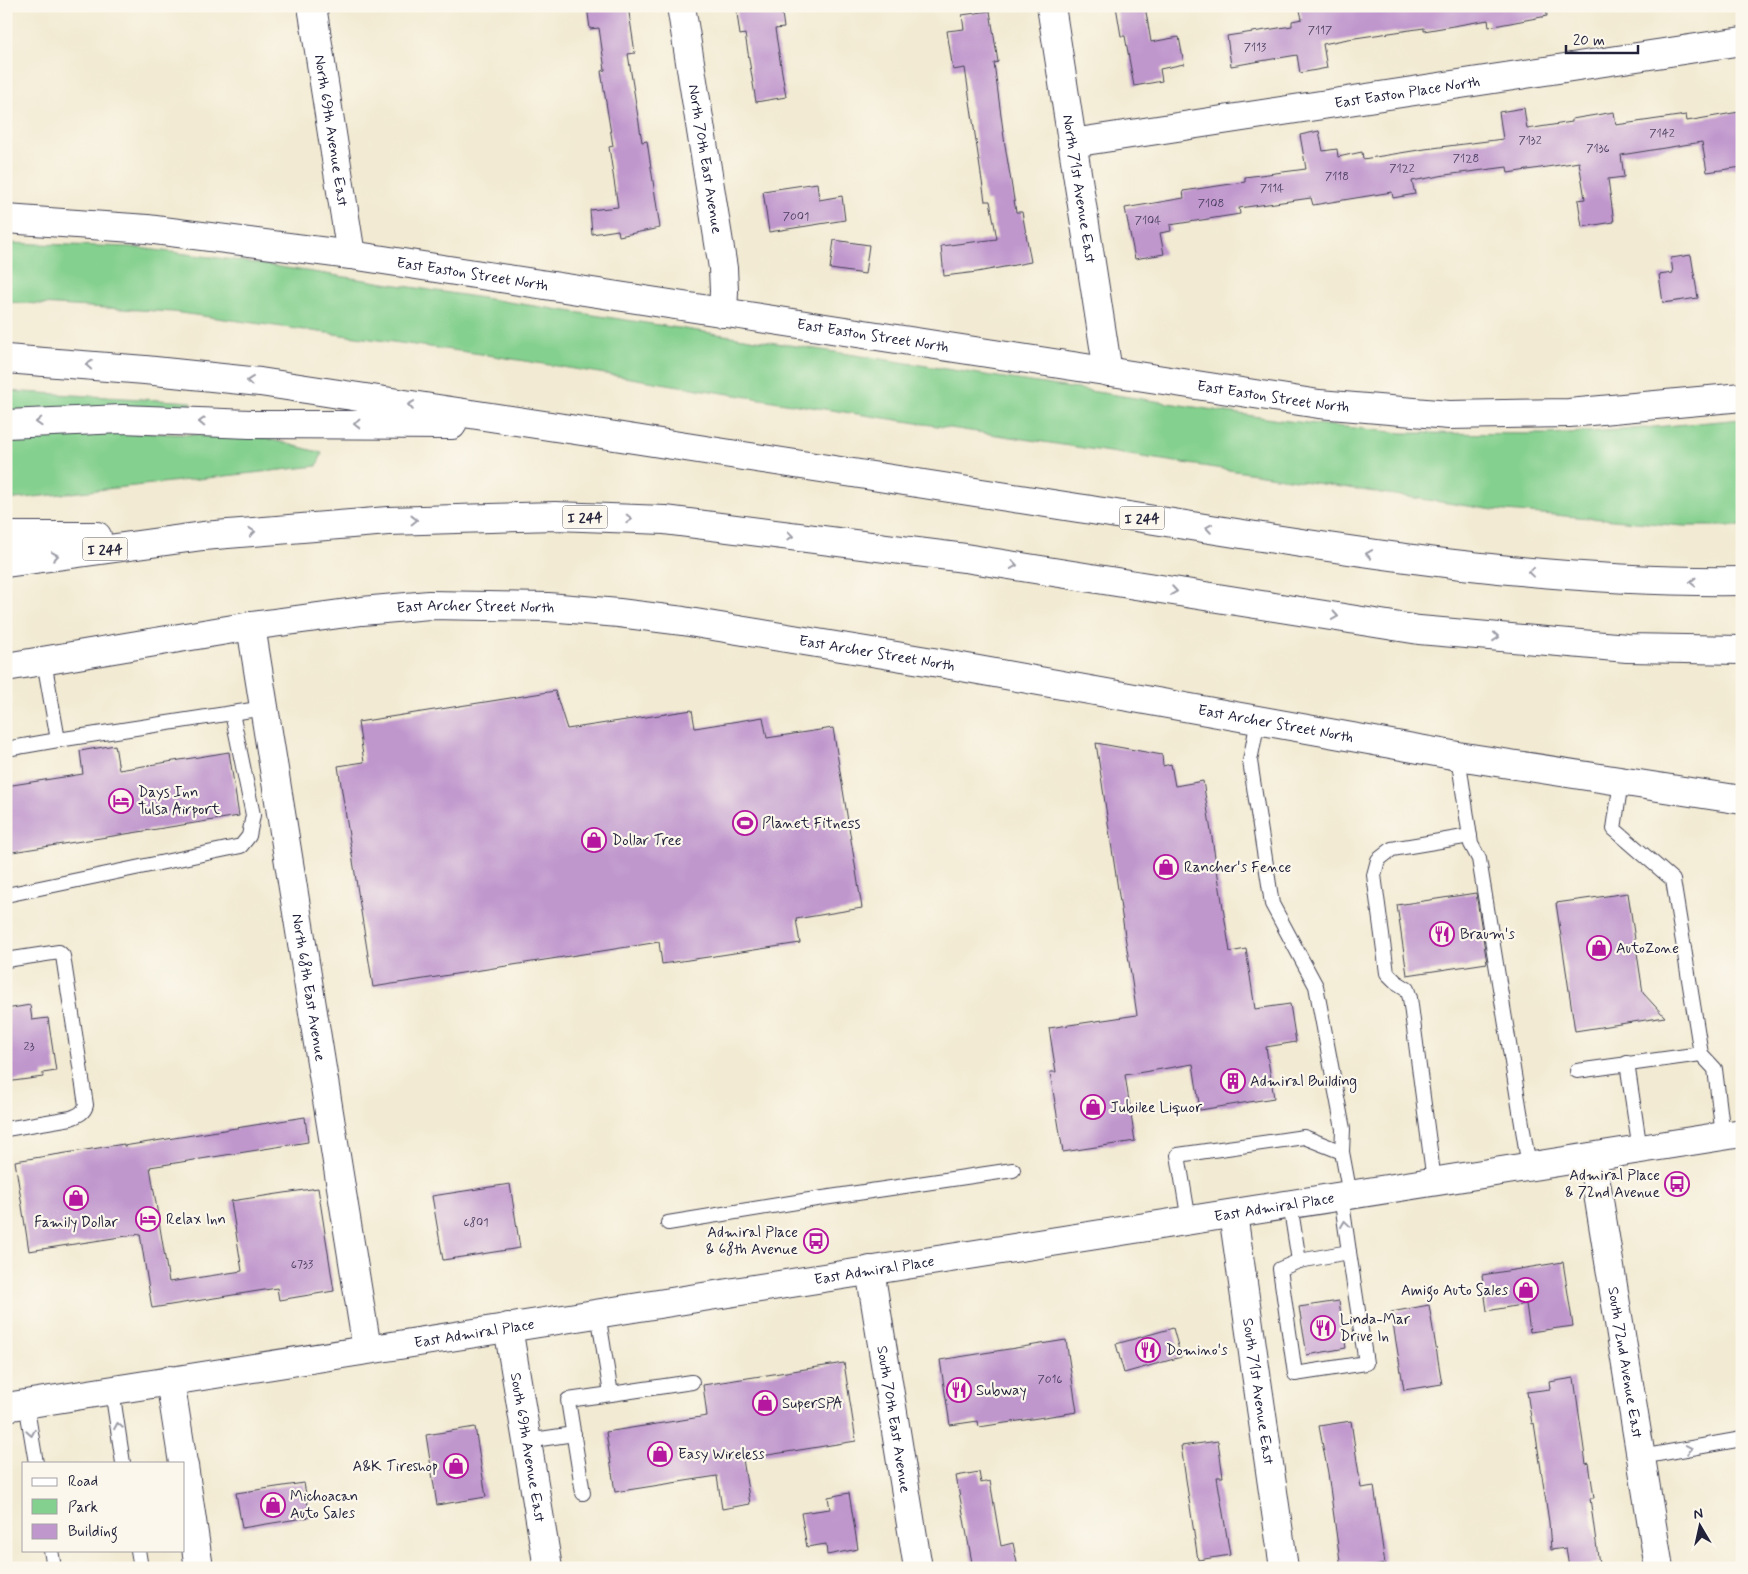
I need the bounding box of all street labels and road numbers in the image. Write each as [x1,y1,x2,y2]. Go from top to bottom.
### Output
street label: North 69th Avenue East [309,53,352,209]
street label: East Easton Place North [1333,72,1481,114]
street label: North 70th East Avenue [683,83,726,235]
street label: North 71st Avenue East [1057,113,1100,265]
street label: East Easton Street North [395,253,550,296]
street label: East Easton Street North [795,315,950,358]
street label: East Easton Street North [1196,376,1350,418]
road number: I 244 [562,506,608,528]
road number: I 244 [1120,506,1164,530]
road number: I 244 [82,538,128,560]
street label: East Archer Street North [396,596,554,619]
street label: East Archer Street North [797,631,956,677]
street label: East Archer Street North [1196,701,1355,748]
street label: North 68th East Avenue [286,912,330,1063]
street label: East Admiral Place [1213,1188,1336,1227]
street label: East Admiral Place [813,1252,936,1290]
street label: South 72nd Avenue East [1602,1285,1647,1440]
street label: East Admiral Place [413,1315,536,1353]
street label: South 71st Avenue East [1237,1317,1278,1467]
street label: South 70th East Avenue [871,1344,915,1494]
street label: South 69th Avenue East [505,1371,549,1524]

